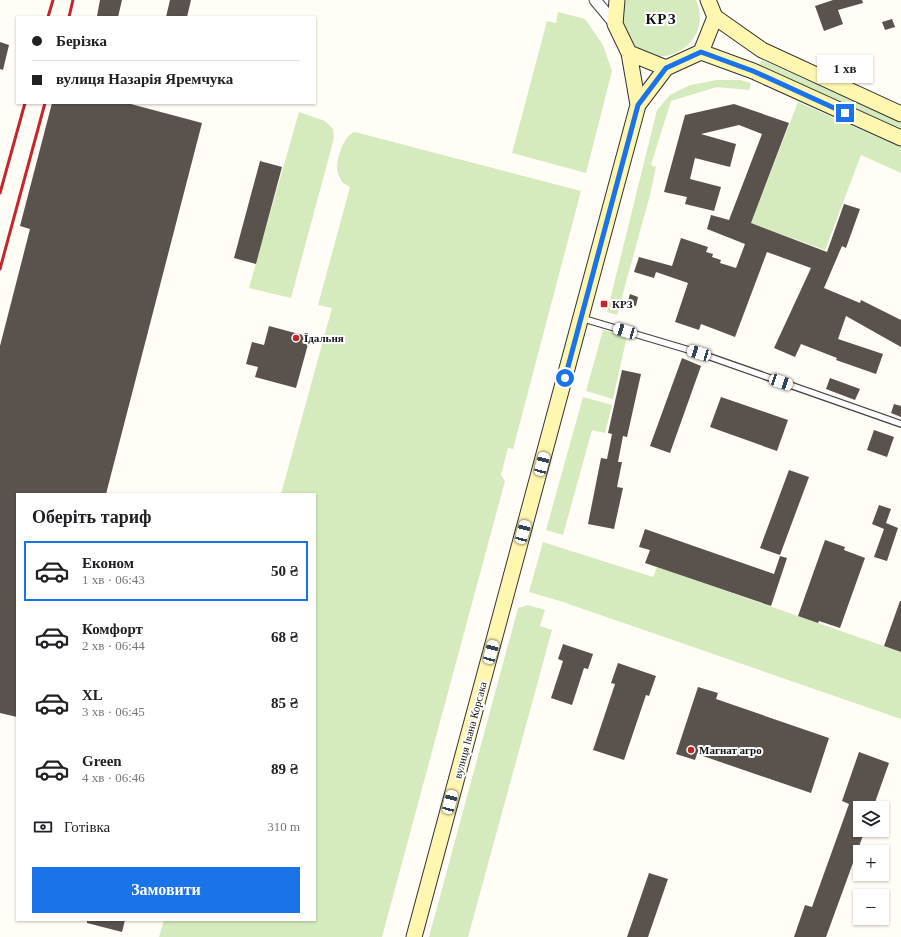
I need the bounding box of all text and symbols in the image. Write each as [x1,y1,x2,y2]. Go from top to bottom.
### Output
district label: КРЗ [645,11,677,27]
text: Берізка [56,33,107,49]
callout: 1 хв [817,55,873,83]
text: 1 хв [833,61,857,76]
text: вулиця Назарія Яремчука [56,71,233,87]
route end [836,104,854,122]
place label: КРЗ [612,298,633,310]
marker: КРЗ [599,299,609,309]
car [612,322,638,340]
place label: Їдальня [304,332,344,344]
marker: Їдальня [291,333,301,343]
car [686,344,712,362]
route start [556,369,574,387]
car [768,372,794,392]
car [533,451,551,477]
text: Оберіть тариф [32,507,152,527]
car [514,519,532,545]
icon: car [34,553,70,589]
text: Економ [82,555,134,571]
text: 50 ₴ [271,563,298,579]
text: 1 хв · 06:43 [82,572,145,587]
icon: car [34,619,70,655]
text: Комфорт [82,621,143,637]
text: 68 ₴ [271,629,298,645]
text: 2 хв · 06:44 [82,638,145,653]
car [482,639,500,665]
street label: вулиця Івана Корсака [451,680,489,780]
icon: car [34,685,70,721]
text: XL [82,687,103,703]
text: 85 ₴ [271,695,298,711]
text: 3 хв · 06:45 [82,704,145,719]
place label: Магнат агро [699,744,762,756]
marker: Магнат агро [686,745,696,755]
icon: car [34,751,70,787]
text: Green [82,753,122,769]
text: 89 ₴ [271,761,298,777]
text: 4 хв · 06:46 [82,770,145,785]
car [441,789,459,815]
map controls [853,801,889,925]
button: layers [853,801,889,837]
icon: cash [32,816,54,838]
text: Готівка [64,819,110,835]
text: 310 m [267,819,300,834]
button: + [853,845,889,881]
button: Замовити [32,867,300,913]
button: − [853,889,889,925]

